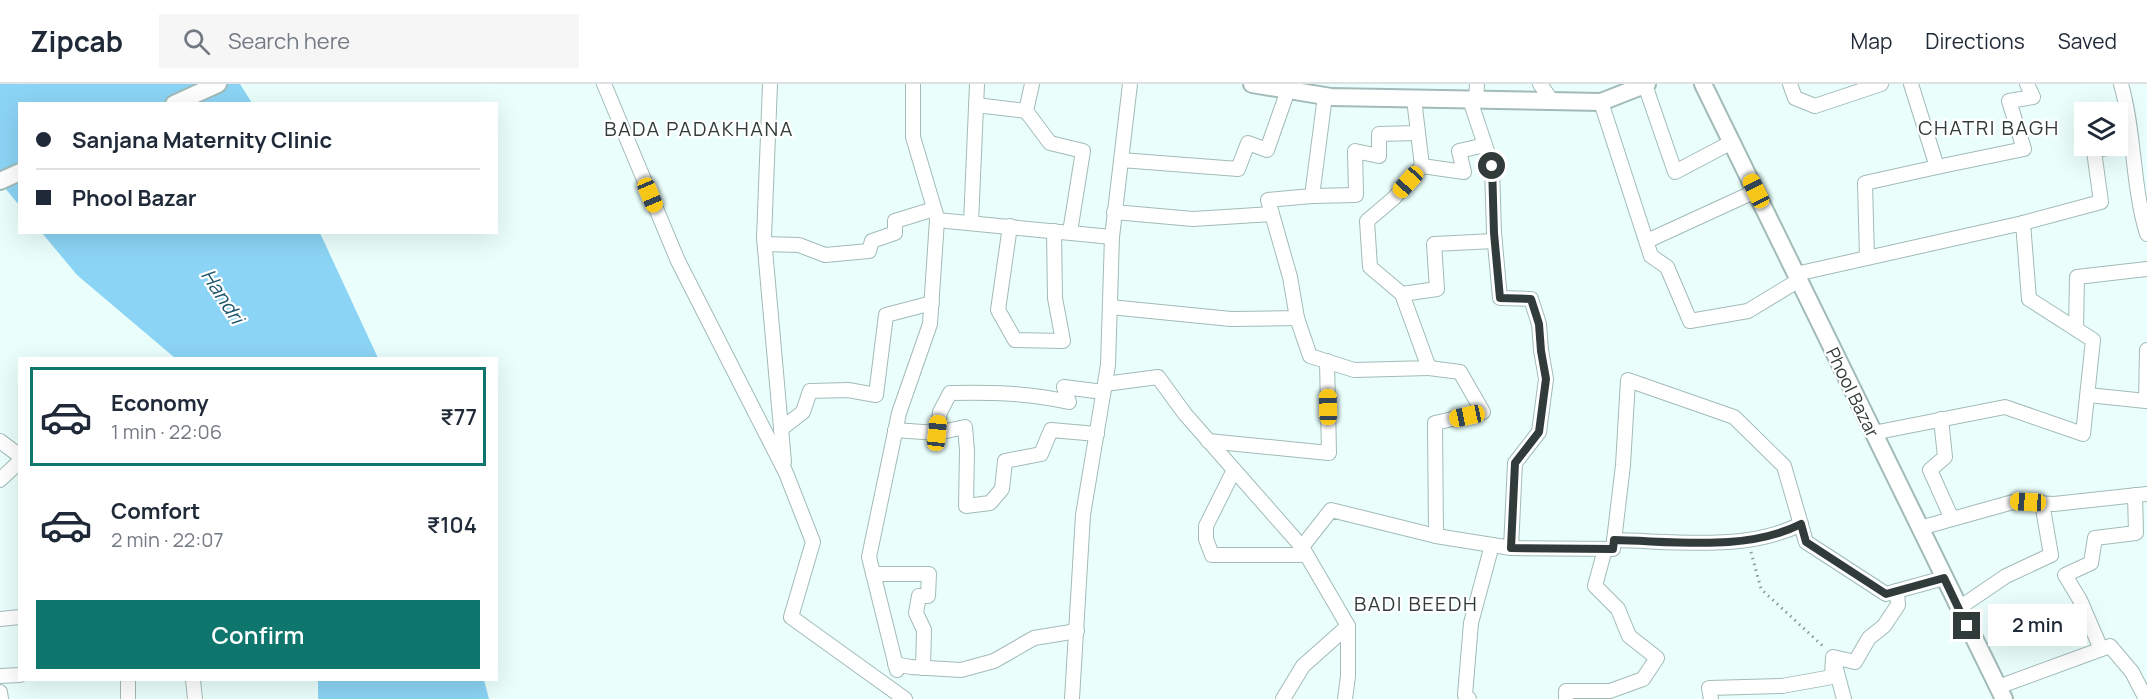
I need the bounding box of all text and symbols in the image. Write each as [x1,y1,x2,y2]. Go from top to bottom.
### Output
search box [159,14,579,68]
text: Zipcab [30,22,123,60]
icon: search [180,25,213,58]
text: Search here [228,26,350,56]
text: Map [1851,27,1892,55]
text: Directions [1925,27,2025,55]
text: Saved [2058,27,2117,55]
map controls [2074,102,2128,156]
button: layers [2074,102,2128,156]
district label: CHATRI BAGH [1918,114,2060,141]
district label: BADA PADAKHANA [604,115,794,142]
text: Sanjana Maternity Clinic [72,125,332,155]
route start [1478,152,1505,179]
car [1389,163,1427,201]
car [1740,171,1772,211]
car [635,175,665,215]
text: Phool Bazar [72,183,197,213]
water label: Handri [195,263,252,331]
street label: Phool Bazar [1821,343,1885,441]
text: Economy [111,388,209,418]
car [1319,389,1337,425]
icon: car [39,390,93,444]
text: ₹77 [440,402,477,432]
car [1448,403,1486,429]
car [926,414,948,452]
text: 1 min · 22:06 [111,418,222,445]
car [2010,492,2046,512]
text: Comfort [111,496,200,526]
icon: car [39,498,93,552]
text: ₹104 [427,510,477,540]
text: 2 min · 22:07 [111,526,223,553]
district label: BADI BEEDH [1354,590,1478,617]
button: Confirm [36,600,480,669]
callout: 2 min [1988,605,2087,647]
text: 2 min [2012,611,2063,638]
route end [1953,612,1980,639]

